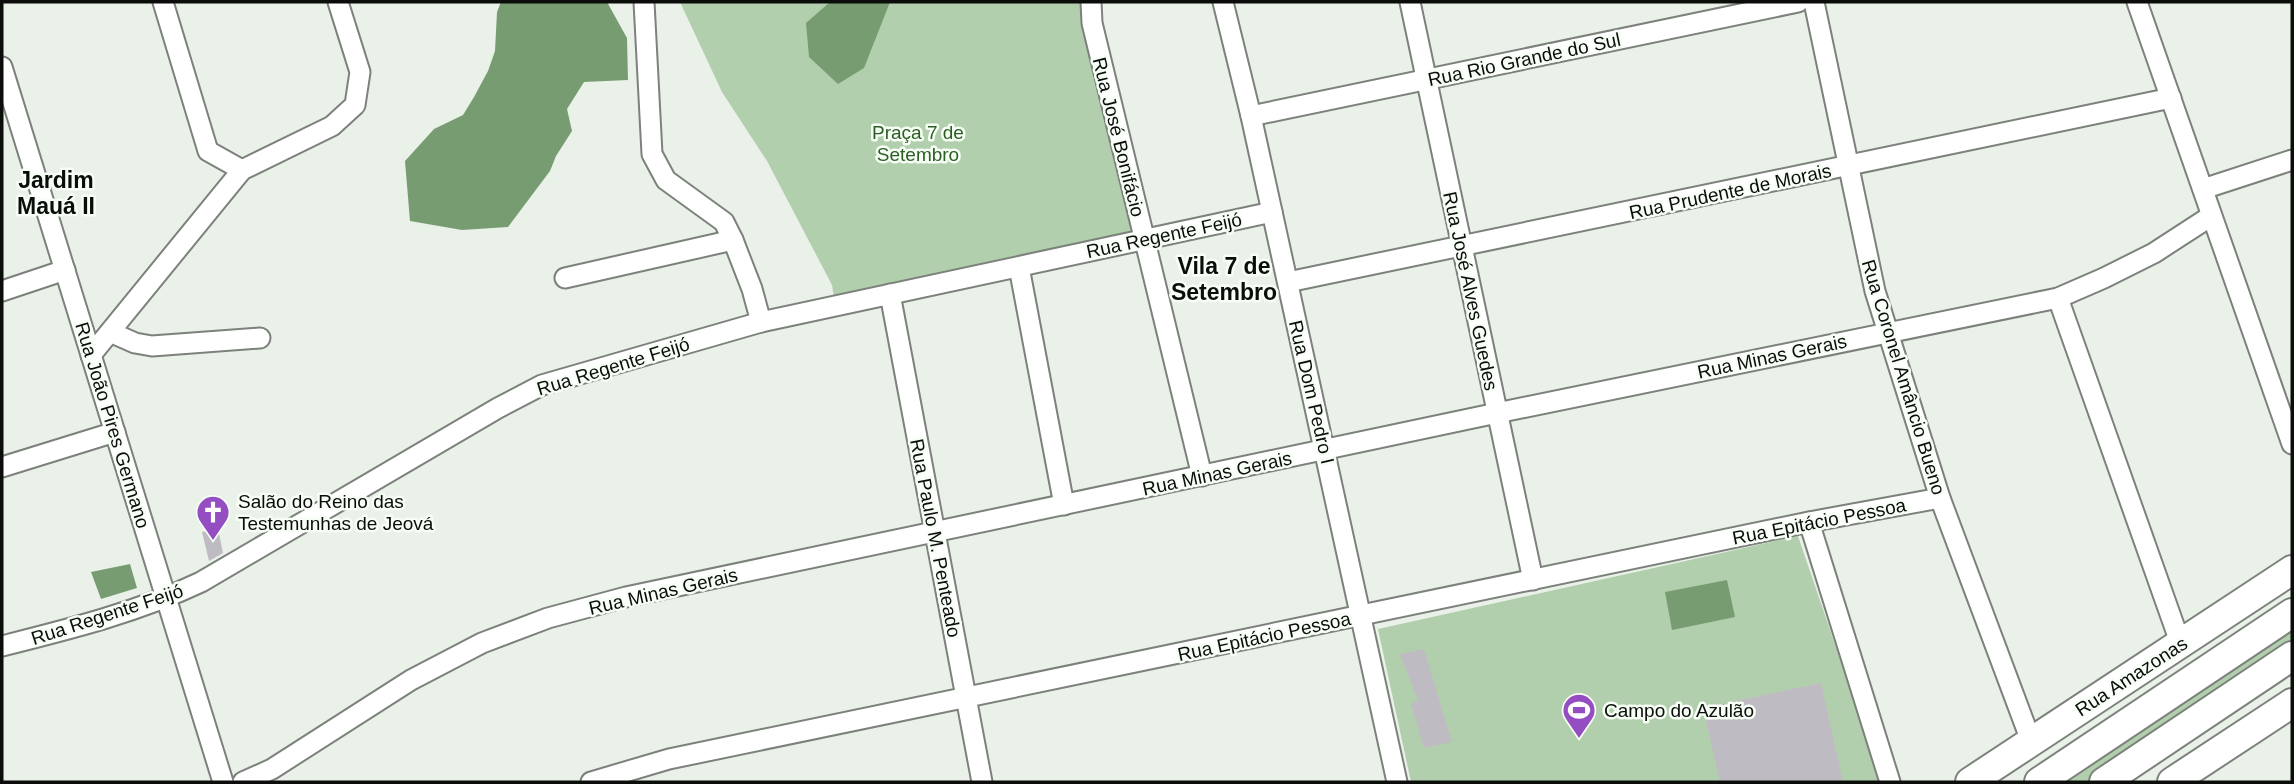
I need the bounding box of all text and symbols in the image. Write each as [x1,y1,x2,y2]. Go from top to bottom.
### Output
street label: Rua Rio Grande do Sul [1426,29,1622,90]
street label: Rua José Bonifácio [1089,55,1149,219]
park label: Praça 7 de Setembro [872,122,964,165]
street label: Rua Prudente de Morais [1627,160,1833,223]
district label: Jardim Mauá II [17,167,95,219]
street label: Rua José Alves Guedes [1439,190,1502,392]
street label: Rua Regente Feijó [1084,209,1244,262]
district label: Vila 7 de Setembro [1171,253,1277,305]
street label: Rua Coronel Amâncio Bueno [1858,257,1949,497]
street label: Rua Dom Pedro I [1285,318,1338,466]
street label: Rua João Pires Germano [71,320,154,531]
street label: Rua Minas Gerais [1696,330,1849,383]
street label: Rua Regente Feijó [534,333,692,400]
street label: Rua Paulo M. Penteado [906,437,965,639]
street label: Rua Minas Gerais [1141,447,1294,500]
place label: Salão do Reino das Testemunhas de Jeová [238,491,434,534]
church icon: Salão do Reino das Testemunhas de Jeová [194,493,232,542]
street label: Rua Epitácio Pessoa [1731,494,1908,549]
street label: Rua Minas Gerais [587,564,740,619]
street label: Rua Regente Feijó [29,580,186,649]
street label: Rua Epitácio Pessoa [1176,608,1353,665]
street label: Rua Amazonas [2072,633,2191,720]
sports icon: Campo do Azulão [1560,691,1598,740]
place label: Campo do Azulão [1604,700,1754,721]

